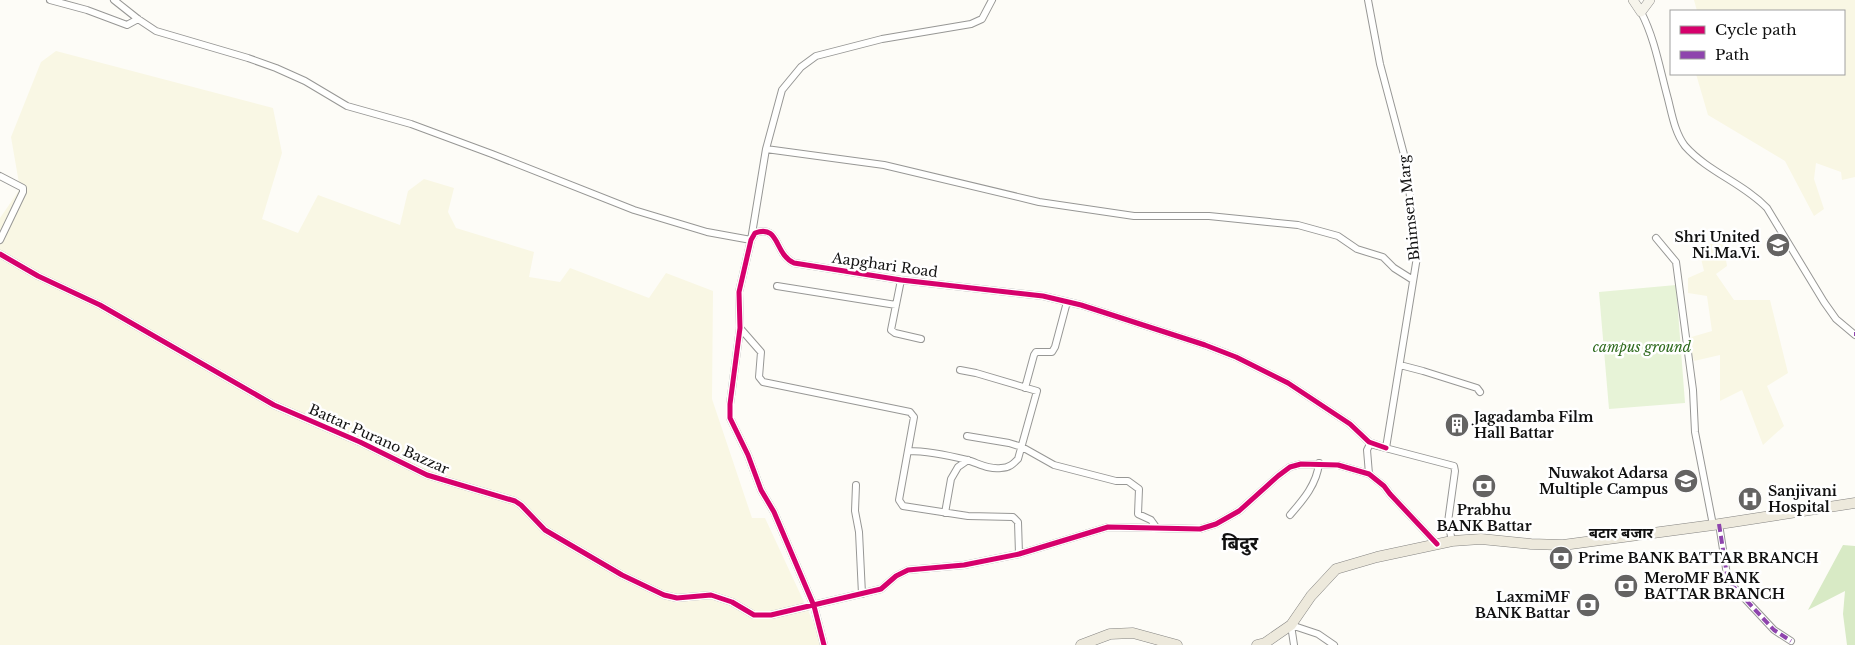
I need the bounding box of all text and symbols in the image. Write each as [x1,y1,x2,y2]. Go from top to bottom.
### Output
legend [1670,10,1845,75]
text: Cycle path [1715,20,1797,39]
text: Path [1715,45,1749,64]
street label: Bhimsen Marg [1394,154,1424,262]
place label: Shri United Ni.Ma.Vi. [1675,228,1760,262]
school or university icon: Shri United Ni.Ma.Vi. [1765,232,1791,258]
street label: Aapghari Road [830,249,940,281]
park label: campus ground [1593,338,1692,356]
street label: Battar Purano Bazzar [306,400,452,478]
place label: Jagadamba Film Hall Battar [1471,408,1594,442]
building icon: Jagadamba Film Hall Battar [1444,412,1470,438]
place label: Nuwakot Adarsa Multiple Campus [1539,464,1668,498]
school or university icon: Nuwakot Adarsa Multiple Campus [1673,468,1699,494]
bank icon: Prabhu BANK Battar [1471,473,1497,499]
place label: Sanjivani Hospital [1768,482,1837,516]
hospital icon: Sanjivani Hospital [1737,486,1763,512]
place label: Prabhu BANK Battar [1436,501,1532,535]
district label: बटार बजार [1589,523,1654,542]
district label: बिदुर [1222,532,1259,556]
bank icon: Prime BANK BATTAR BRANCH [1548,545,1574,571]
place label: Prime BANK BATTAR BRANCH [1578,549,1819,567]
place label: MeroMF BANK BATTAR BRANCH [1644,569,1785,603]
bank icon: MeroMF BANK BATTAR BRANCH [1613,573,1639,599]
place label: LaxmiMF BANK Battar [1475,588,1570,622]
bank icon: LaxmiMF BANK Battar [1575,592,1601,618]

